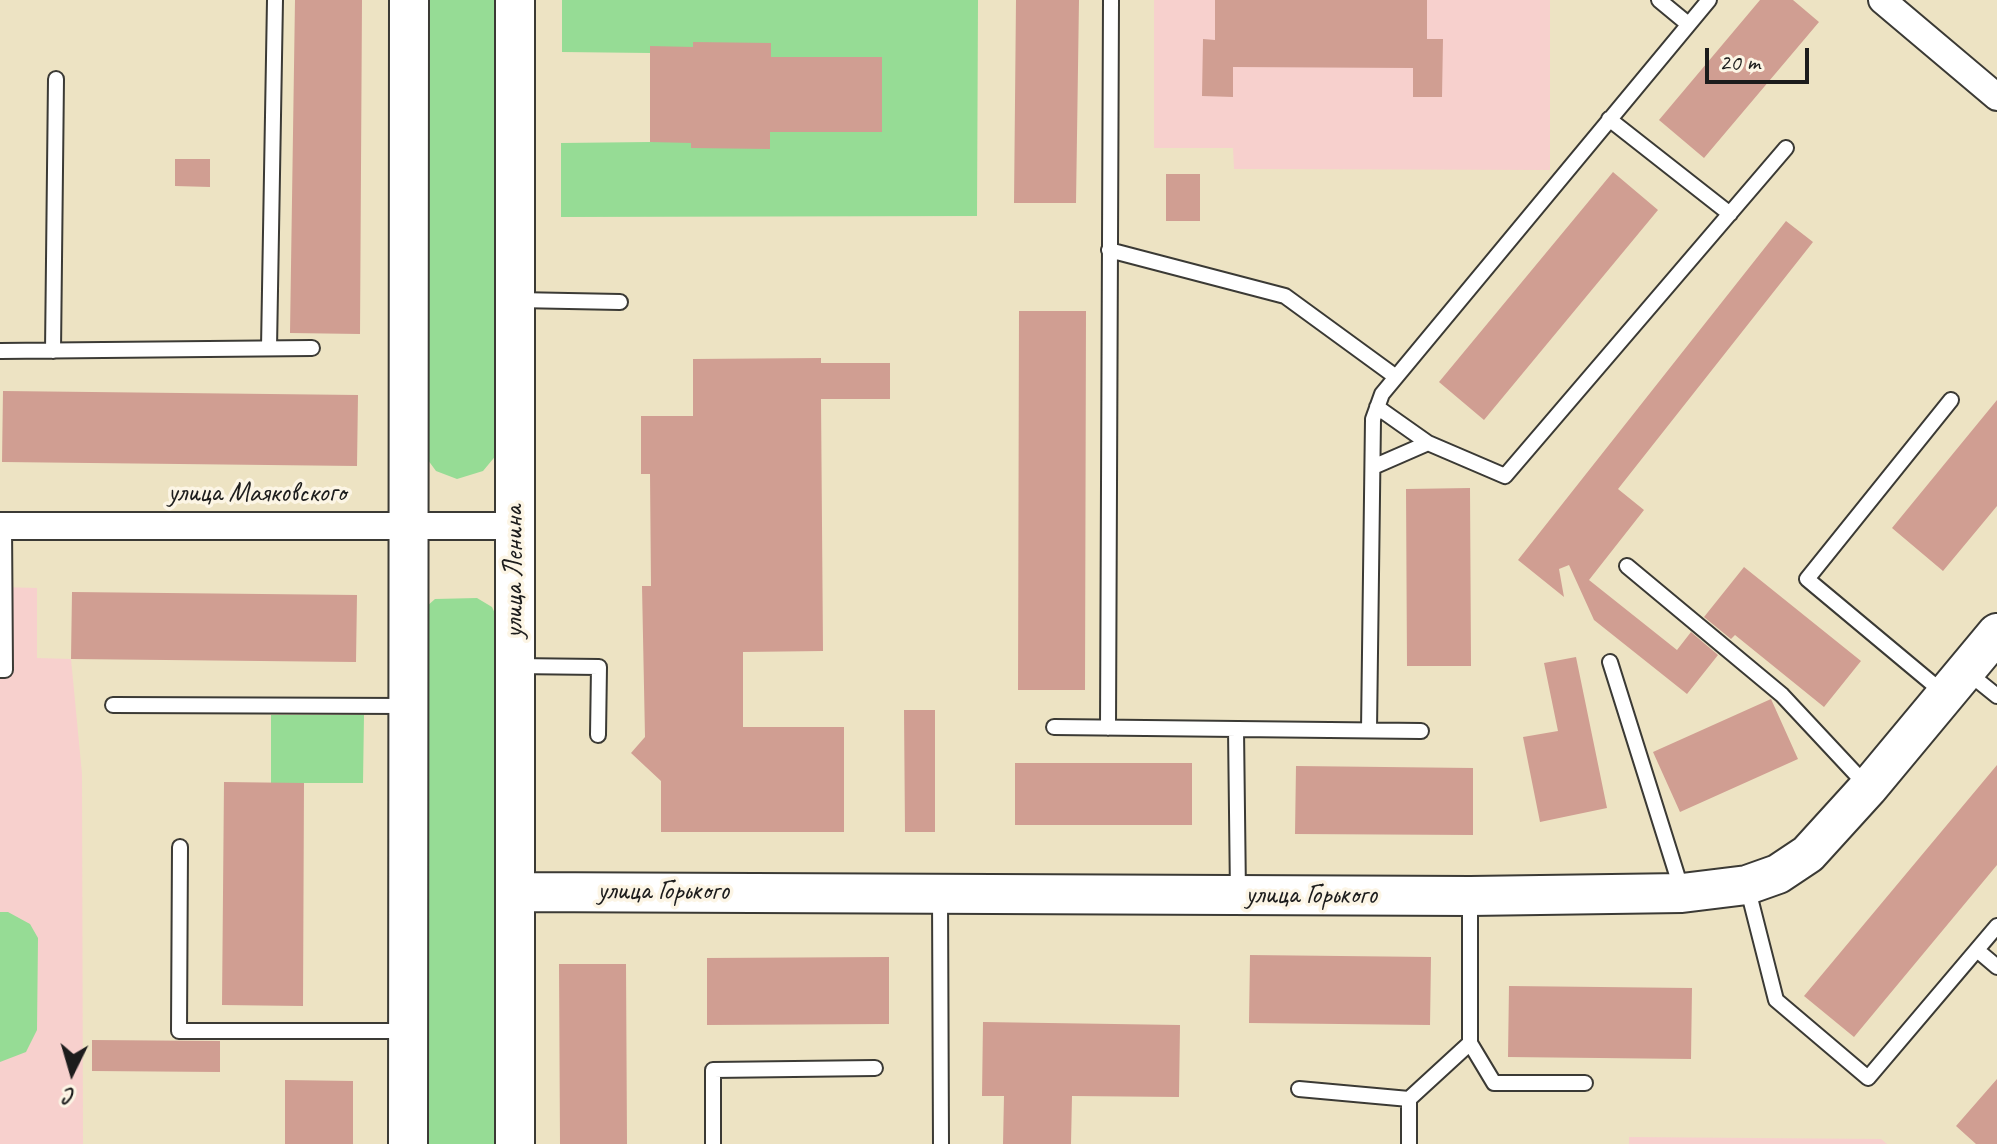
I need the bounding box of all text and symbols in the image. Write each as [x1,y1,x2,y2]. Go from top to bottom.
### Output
scale bar [1709,32,1813,82]
text: 20 m [1719,47,1760,77]
street label: улица Маяковского [168,477,346,511]
street label: улица Ленина [498,506,532,638]
street label: улица Горького [597,875,729,909]
street label: улица Горького [1245,879,1377,913]
north arrow [32,1032,112,1112]
text: С [63,1081,77,1110]

